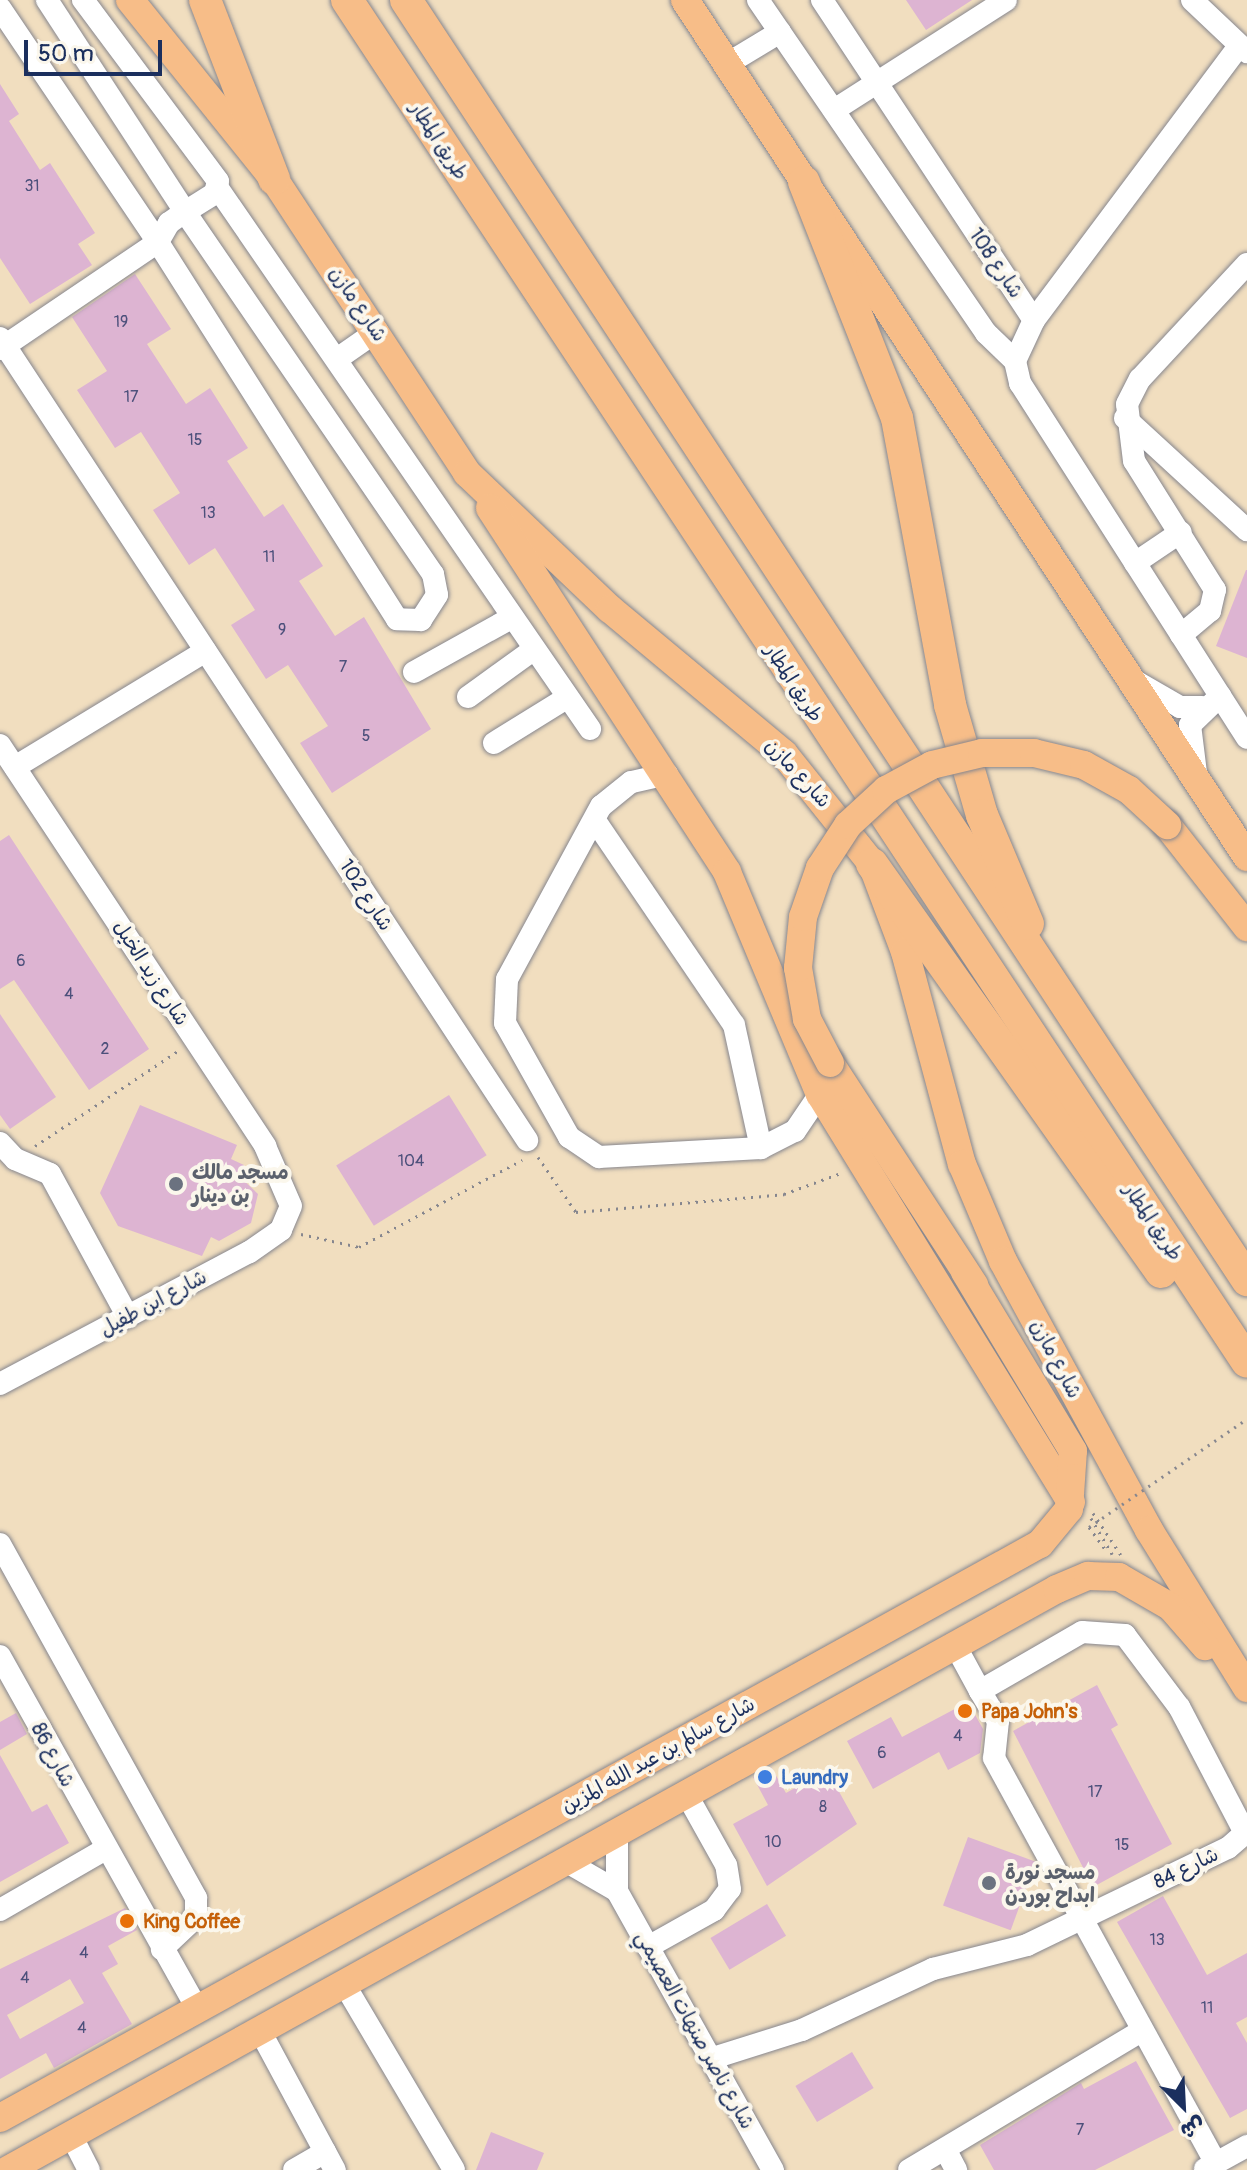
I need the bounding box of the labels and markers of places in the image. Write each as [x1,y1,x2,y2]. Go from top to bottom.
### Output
place label: مسجد مالك بن دينار [192,1160,289,1207]
marker: مسجد مالك بن دينار [167,1175,185,1193]
place label: Papa John's [981,1699,1078,1723]
marker: Papa John's [956,1702,974,1720]
place label: Laundry [781,1765,848,1789]
marker: Laundry [756,1768,774,1786]
place label: مسجد نورة ابداح بوردن [1005,1860,1095,1907]
marker: مسجد نورة ابداح بوردن [980,1874,998,1892]
place label: King Coffee [143,1909,240,1933]
marker: King Coffee [118,1912,136,1930]

